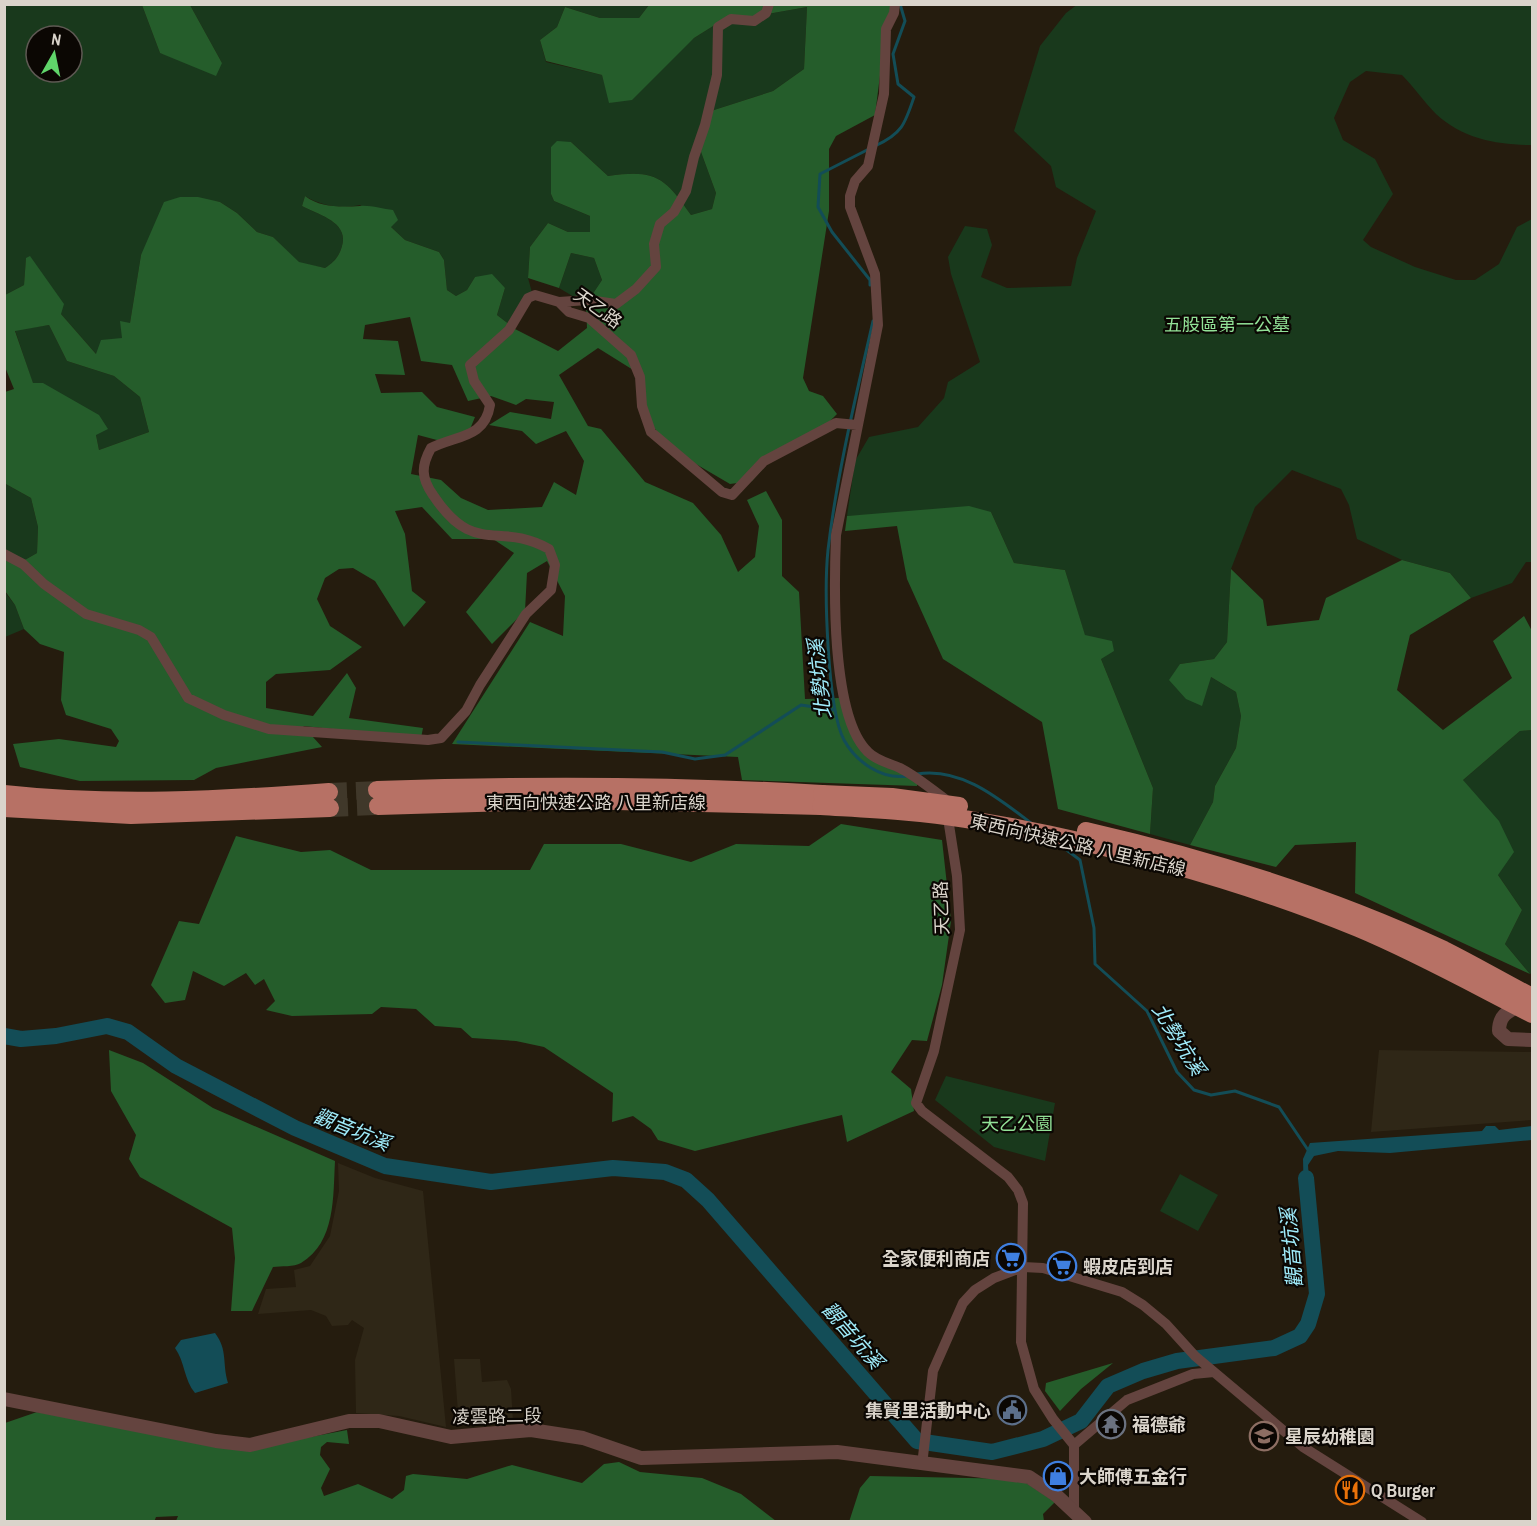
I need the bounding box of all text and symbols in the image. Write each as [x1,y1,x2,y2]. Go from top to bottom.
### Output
north arrow [24,24,84,84]
text: N [50,28,63,51]
street label: 天乙路 [569,282,627,334]
park label: 五股區第一公墓 [1164,312,1290,337]
water label: 北勢坑溪 [801,635,837,720]
street label: 東西向快速公路 八里新店線 [486,790,706,815]
street label: 東西向快速公路 八里新店線 [968,808,1188,882]
street label: 天乙路 [928,881,954,935]
water label: 北勢坑溪 [1146,998,1213,1083]
water label: 觀音坑溪 [310,1101,397,1158]
park label: 天乙公園 [981,1111,1053,1136]
water label: 觀音坑溪 [1274,1204,1308,1289]
supermarket icon: 全家便利商店 [995,1242,1027,1274]
place label: 全家便利商店 [882,1246,990,1271]
supermarket icon: 蝦皮店到店 [1046,1250,1078,1282]
place label: 蝦皮店到店 [1083,1254,1173,1279]
water label: 觀音坑溪 [817,1296,891,1376]
public building icon: 集賢里活動中心 [996,1394,1028,1426]
place label: 集賢里活動中心 [865,1398,991,1423]
street label: 凌雲路二段 [452,1403,542,1429]
temple icon: 福德爺 [1095,1408,1127,1440]
place label: 福德爺 [1132,1412,1186,1437]
school or university icon: 星辰幼稚園 [1248,1420,1280,1452]
place label: 星辰幼稚園 [1285,1424,1375,1449]
shop icon: 大師傅五金行 [1042,1460,1074,1492]
place label: 大師傅五金行 [1079,1464,1187,1489]
restaurant icon: Q Burger [1334,1474,1366,1506]
place label: Q Burger [1371,1478,1435,1503]

